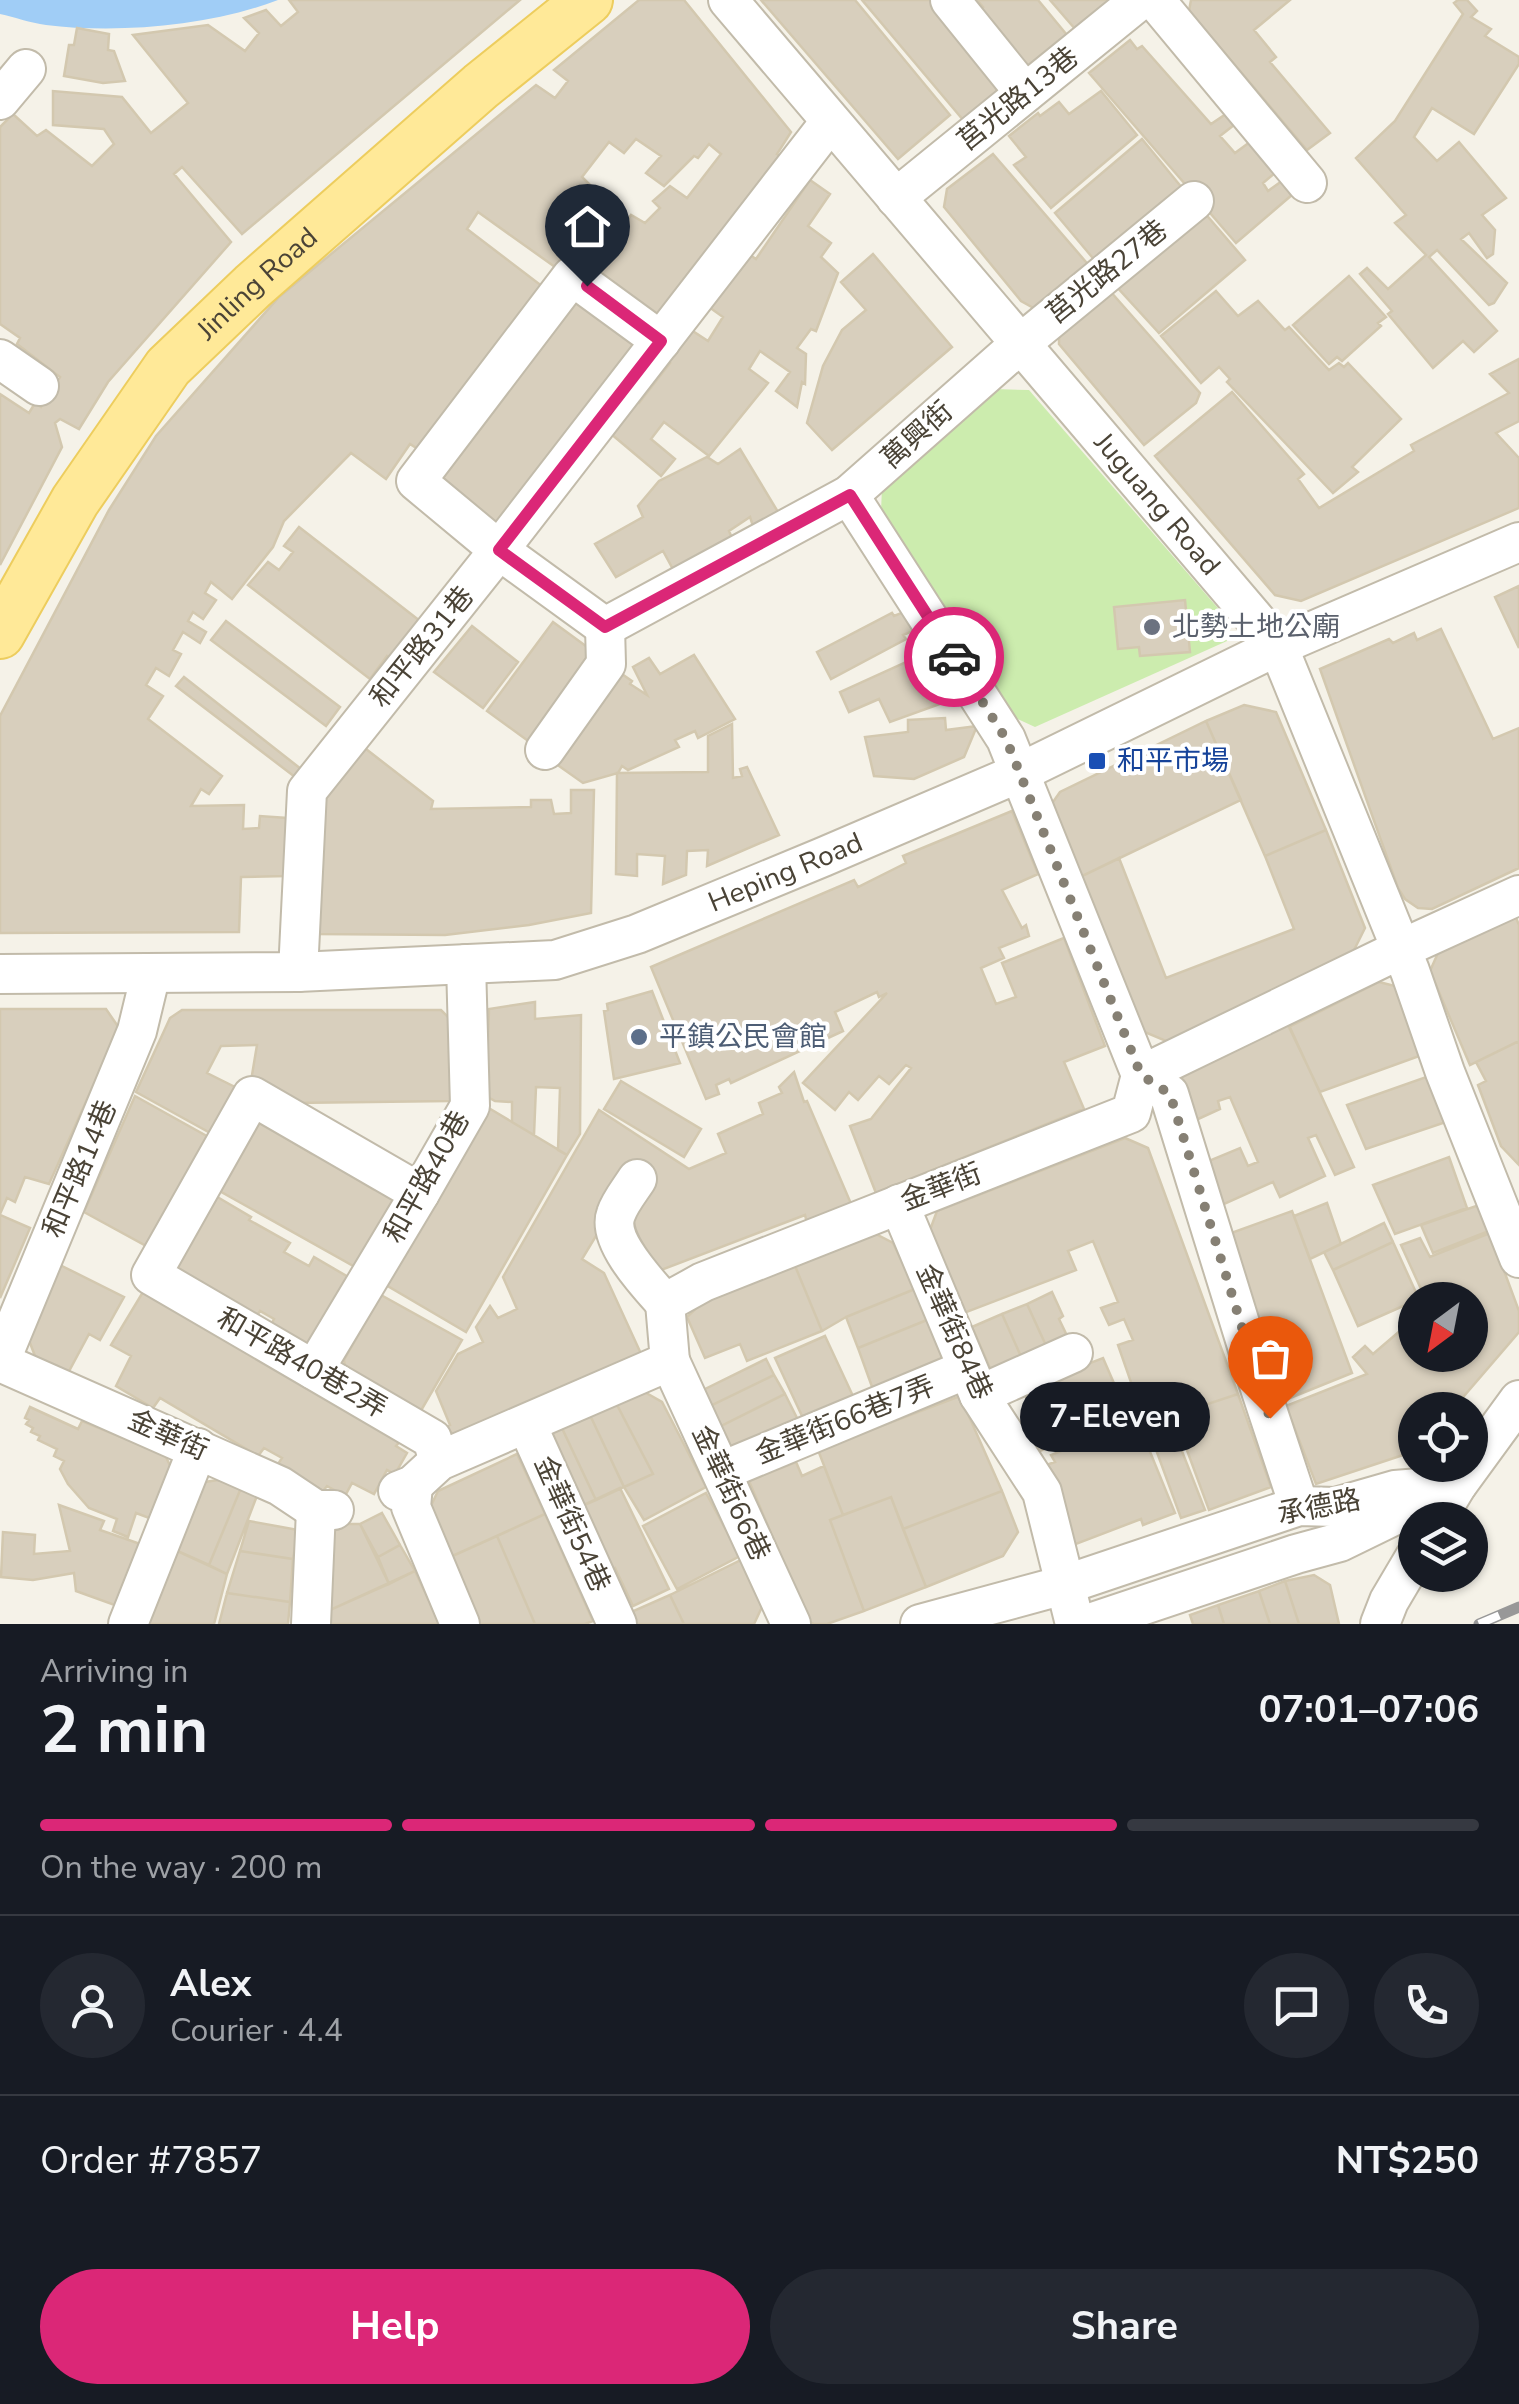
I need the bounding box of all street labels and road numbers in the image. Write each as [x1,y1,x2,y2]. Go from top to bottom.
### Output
street label: 莒光路13巷 [949,38,1087,160]
street label: 莒光路27巷 [1038,211,1176,333]
street label: Jinling Road [188,219,326,349]
street label: 萬興街 [873,393,961,477]
street label: Juguang Road [1085,424,1229,584]
street label: 和平路31巷 [361,578,483,716]
street label: Heping Road [703,823,868,921]
street label: 和平路14巷 [34,1095,126,1243]
street label: 和平路40巷 [375,1104,479,1250]
street label: 金華街 [895,1154,987,1220]
street label: 金華街84巷 [907,1258,1001,1406]
street label: 和平路40巷2弄 [210,1299,394,1427]
street label: 金華街66巷7弄 [750,1367,940,1473]
street label: 金華街 [122,1401,214,1469]
street label: 金華街66巷 [683,1419,779,1567]
street label: 金華街54巷 [525,1450,619,1598]
street label: 承德路 [1274,1480,1364,1534]

